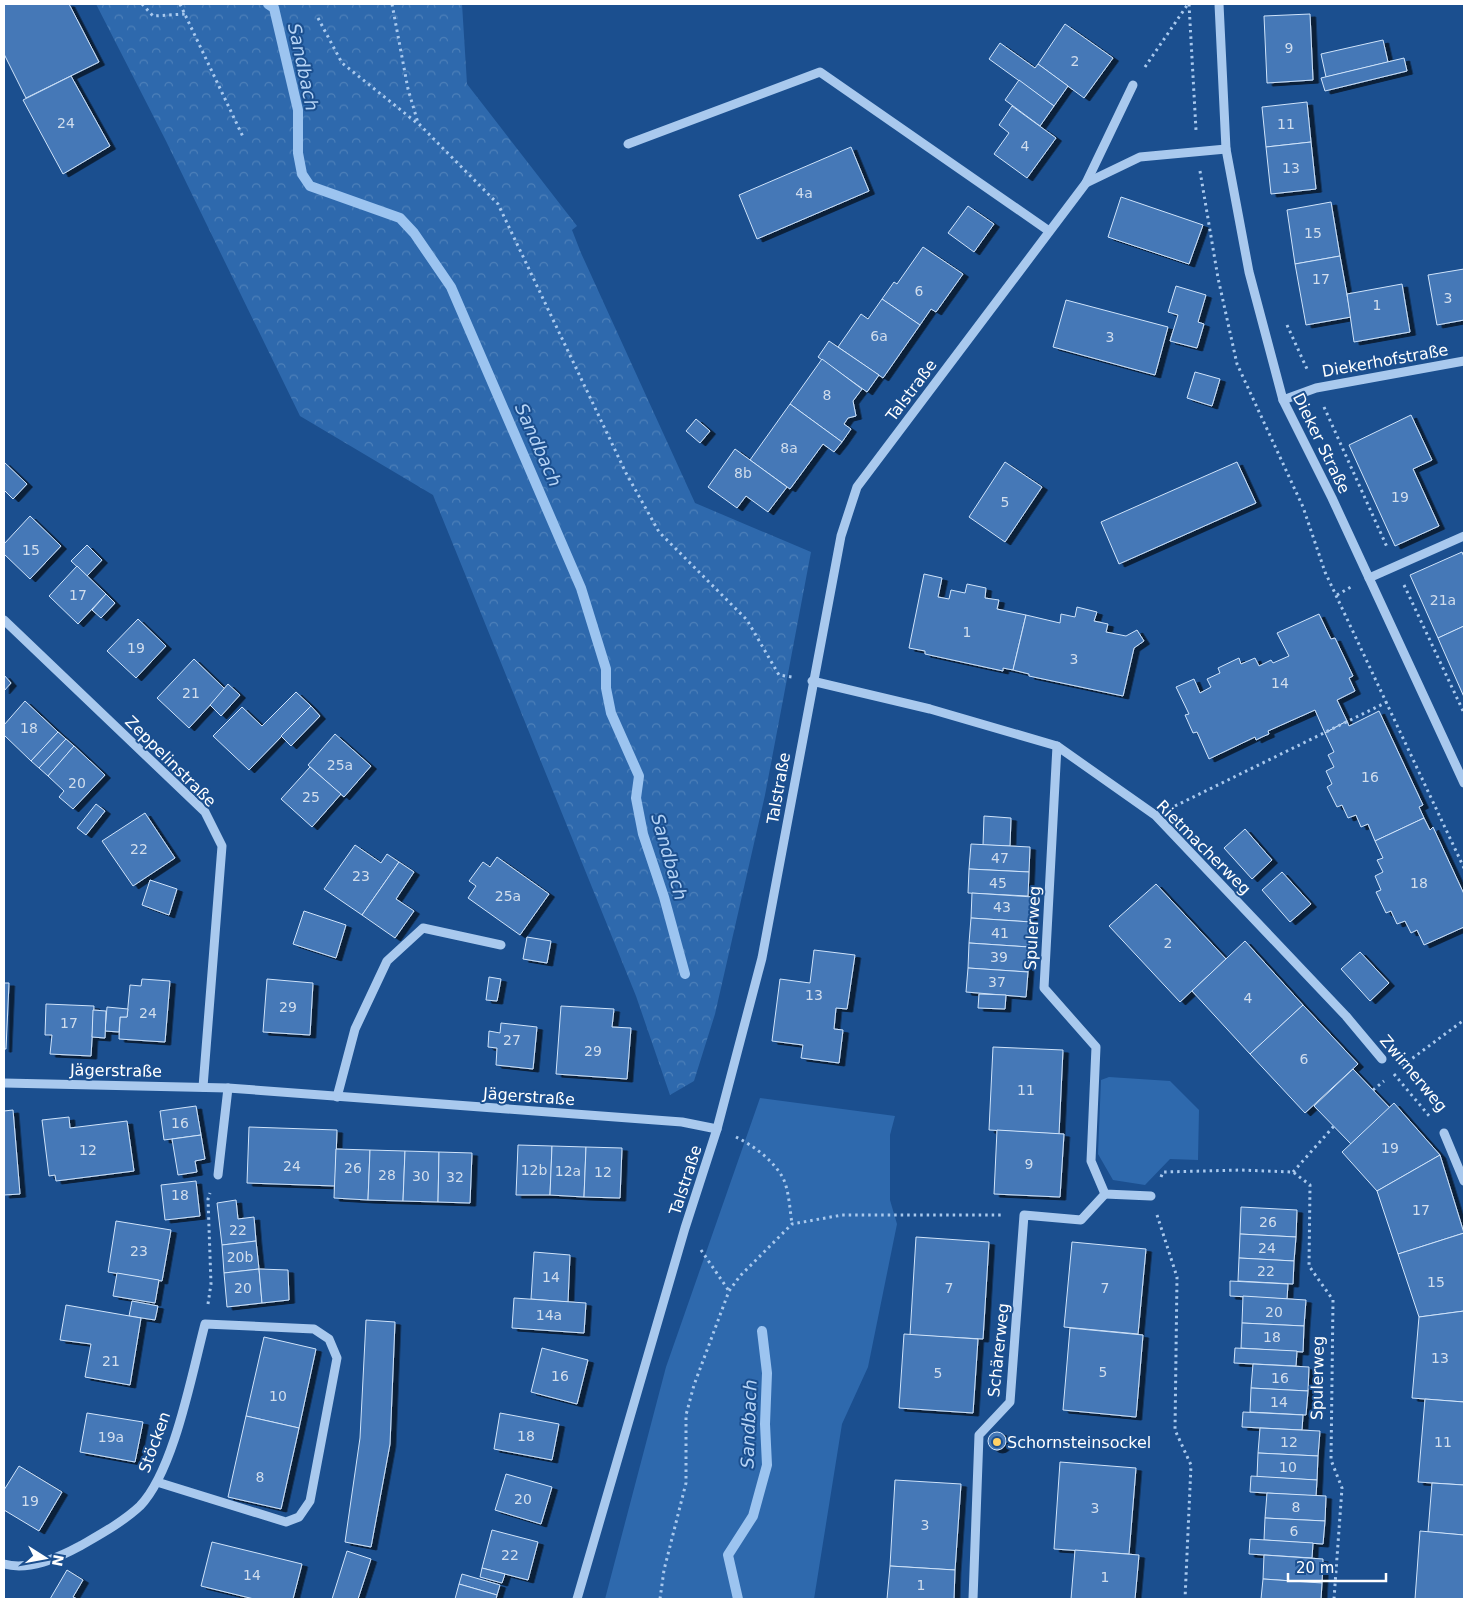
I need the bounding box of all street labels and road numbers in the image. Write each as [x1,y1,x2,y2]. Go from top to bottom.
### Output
street label: Diekerhofstraße [1320,340,1450,381]
street label: Talstraße [881,356,941,426]
street label: Dieker Straße [1289,390,1354,497]
street label: Zeppelinstraße [121,712,220,811]
street label: Talstraße [763,751,794,826]
street label: Rietmacherweg [1153,796,1255,898]
street label: Spulerweg [1021,885,1044,971]
street label: Zwirnerweg [1376,1031,1451,1116]
street label: Jägerstraße [69,1060,162,1081]
street label: Jägerstraße [481,1084,576,1109]
street label: Talstraße [665,1143,706,1218]
street label: Schärerweg [984,1302,1013,1398]
street label: Spulerweg [1307,1336,1328,1420]
street label: Stöcken [135,1409,174,1475]

